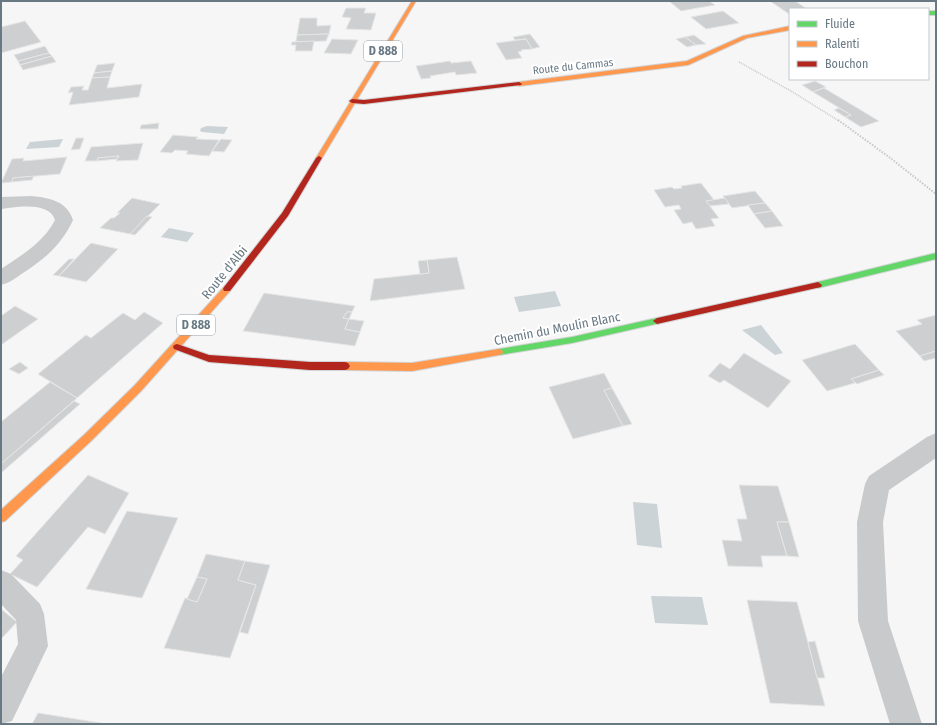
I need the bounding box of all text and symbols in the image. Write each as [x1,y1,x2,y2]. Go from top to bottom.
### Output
legend [789,8,929,80]
text: Fluide [825,17,855,31]
text: Ralenti [825,37,860,51]
road number: D 888 [364,41,402,61]
street label: Route du Cammas [532,56,614,77]
text: Bouchon [825,57,868,71]
street label: Route d'Albi [199,243,250,302]
street label: Chemin du Moulin Blanc [493,309,622,348]
road number: D 888 [177,315,215,335]

